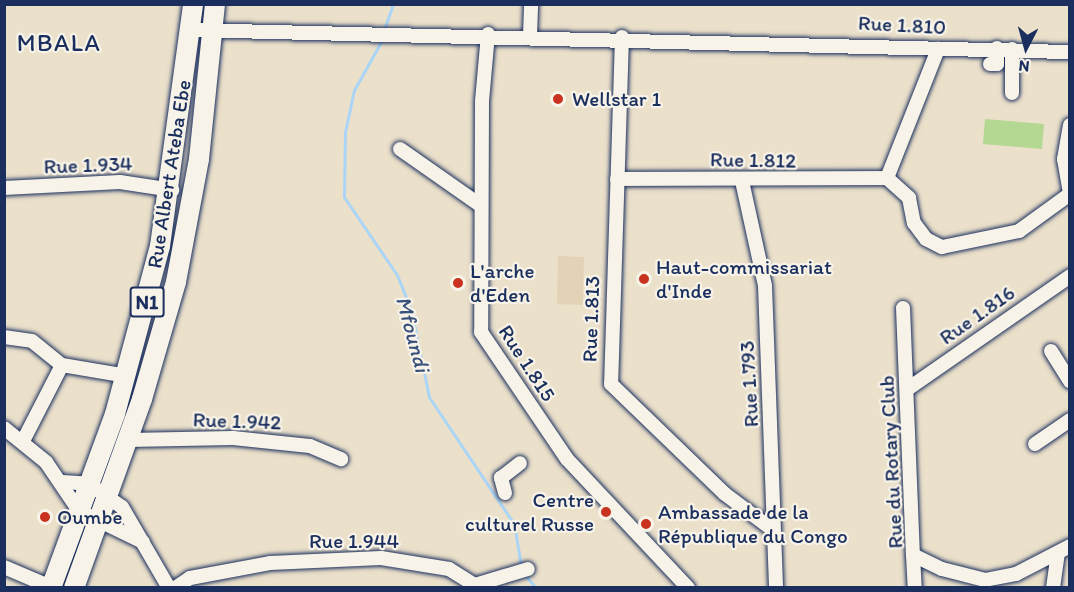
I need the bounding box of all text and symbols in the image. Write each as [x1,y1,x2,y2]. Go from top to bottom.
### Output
street label: Rue 1.810 [857,10,947,40]
north arrow [996,18,1056,78]
district label: MBALA [17,29,101,57]
text: N [1018,56,1030,76]
street label: Rue Albert Ateba Ebe [142,78,196,270]
place label: Wellstar 1 [572,86,661,112]
marker: Wellstar 1 [549,90,567,108]
street label: Rue 1.812 [710,147,796,173]
street label: Rue 1.934 [43,151,133,179]
place label: Haut-commissariat d'Inde [656,254,832,304]
place label: L'arche d'Eden [470,258,535,308]
marker: Haut-commissariat d'Inde [637,272,651,286]
street label: Rue 1.813 [577,275,605,363]
marker: L'arche d'Eden [451,276,465,290]
street label: Rue 1.816 [934,280,1020,350]
road number: N1 [129,285,165,319]
water label: Mfoundi [390,293,436,375]
street label: Rue 1.815 [493,320,561,406]
street label: Rue 1.793 [734,340,764,428]
street label: Rue du Rotary Club [874,375,908,549]
street label: Rue 1.942 [192,407,282,435]
place label: Centre culturel Russe [465,487,594,537]
place label: Ambassade de la République du Congo [658,499,848,549]
place label: Oumbe [57,504,122,530]
marker: Centre culturel Russe [599,505,613,519]
marker: Oumbe [38,510,52,524]
marker: Ambassade de la République du Congo [639,517,653,531]
street label: Rue 1.944 [309,528,399,554]

